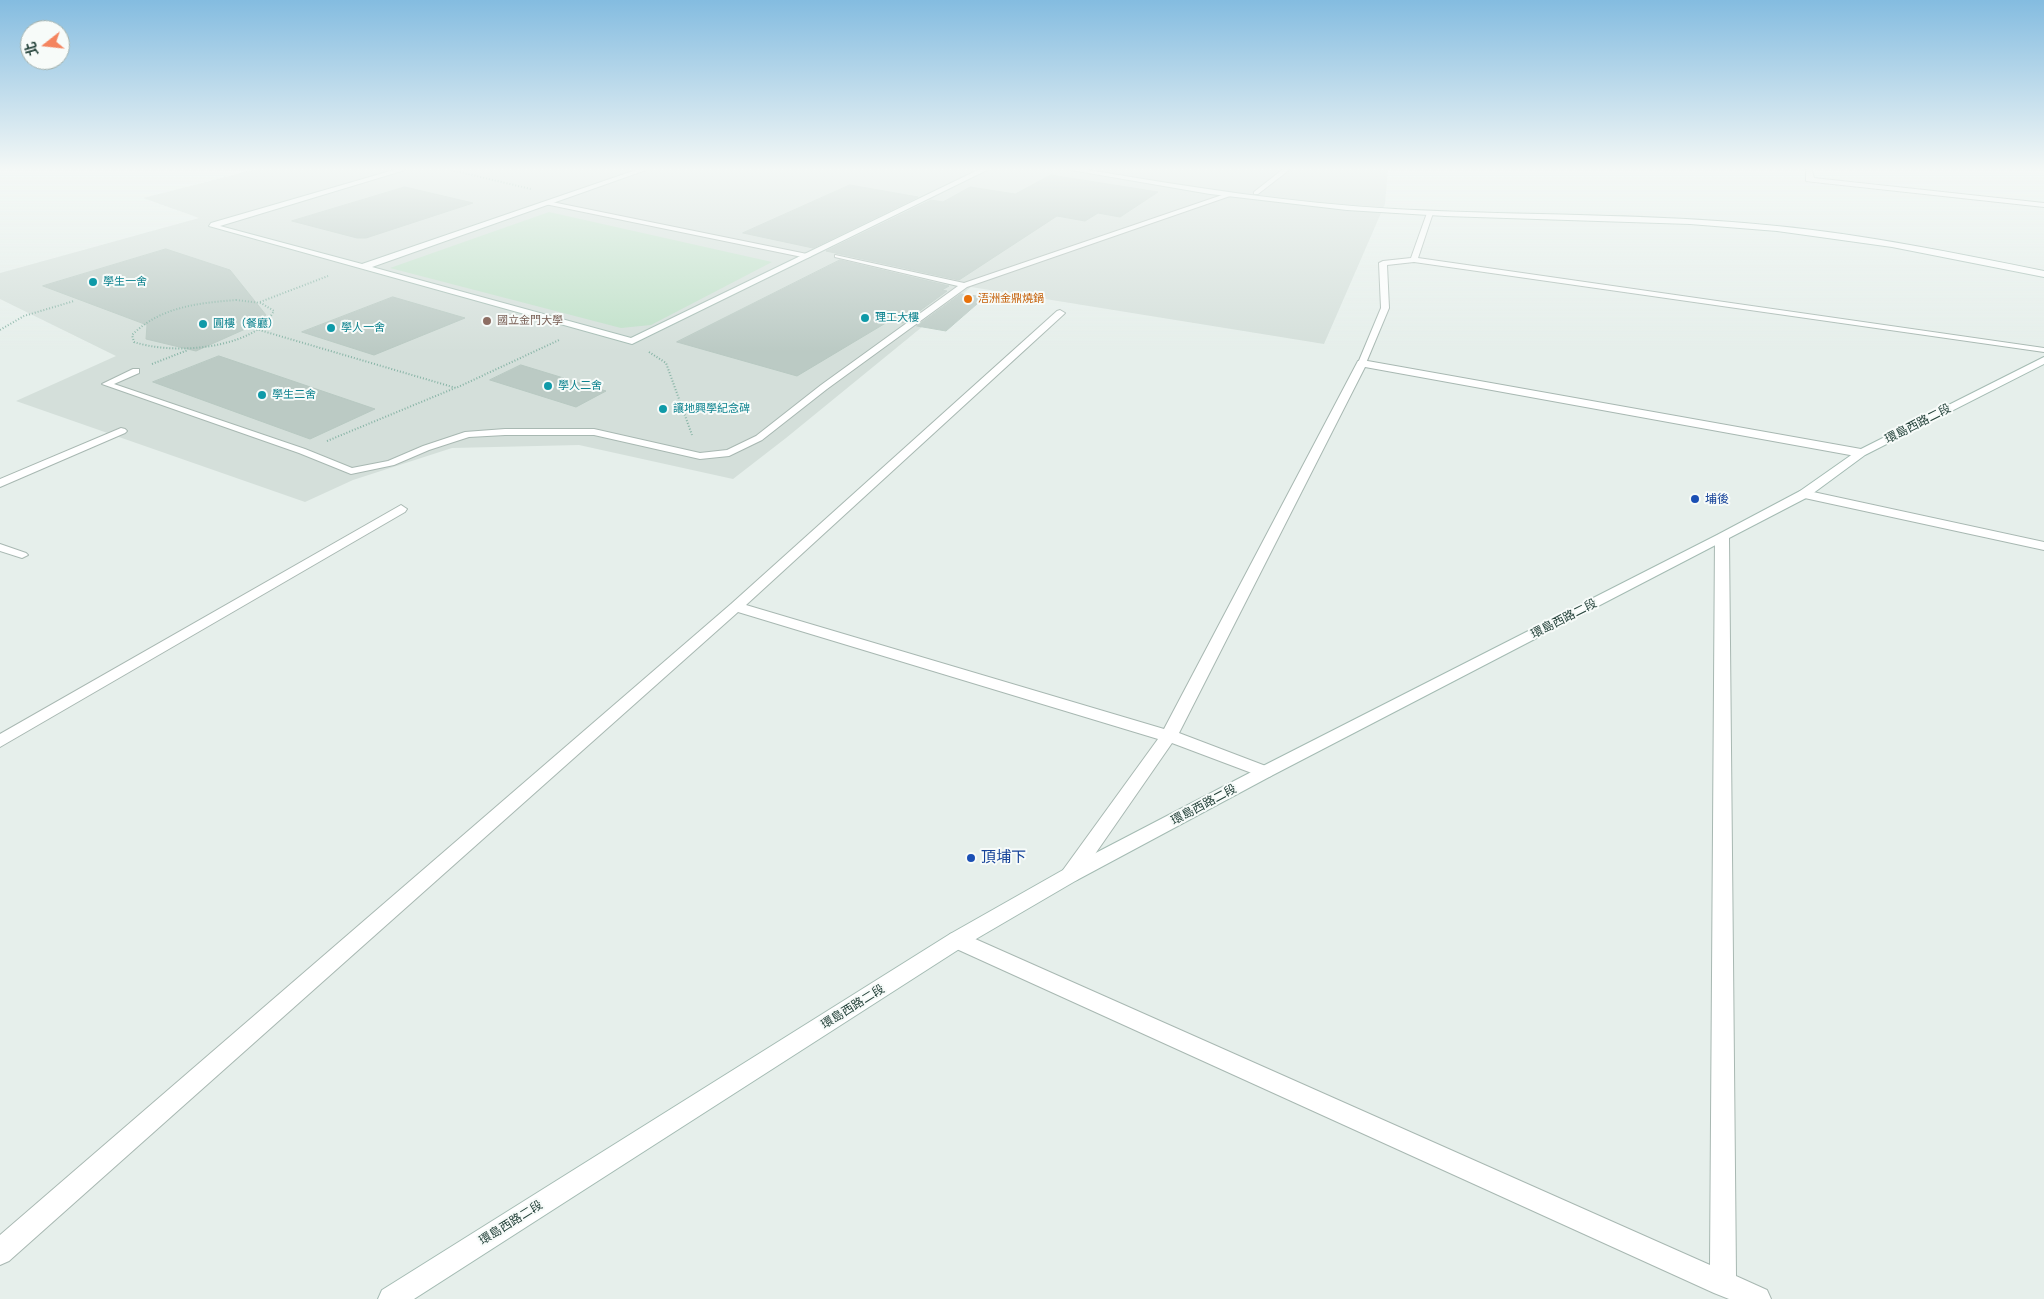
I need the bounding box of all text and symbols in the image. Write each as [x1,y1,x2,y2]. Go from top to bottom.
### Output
north arrow [20,20,70,70]
text: 北 [22,40,41,58]
place label: 學生一舍 [103,275,147,289]
marker: 學生一舍 [87,276,99,288]
place label: 浯洲金鼎燒鍋 [978,292,1044,306]
marker: 浯洲金鼎燒鍋 [962,293,974,305]
place label: 理工大樓 [875,311,919,325]
marker: 理工大樓 [859,312,871,324]
place label: 國立金門大學 [497,314,563,328]
marker: 國立金門大學 [481,315,493,327]
place label: 圓樓（餐廳） [213,317,279,331]
marker: 圓樓（餐廳） [197,318,209,330]
place label: 學人一舍 [341,321,385,335]
marker: 學人一舍 [325,322,337,334]
place label: 學人二舍 [558,379,602,393]
marker: 學人二舍 [542,380,554,392]
place label: 學生二舍 [272,388,316,402]
marker: 學生二舍 [256,389,268,401]
street label: 環島西路二段 [1883,401,1953,447]
place label: 讓地興學紀念碑 [673,402,750,416]
marker: 讓地興學紀念碑 [657,403,669,415]
place label: 埔後 [1705,492,1729,506]
marker: 埔後 [1689,493,1701,505]
street label: 環島西路二段 [1529,596,1599,642]
street label: 環島西路二段 [1169,782,1239,828]
place label: 頂埔下 [981,849,1026,867]
marker: 頂埔下 [965,852,977,864]
street label: 環島西路二段 [819,982,887,1032]
street label: 環島西路二段 [477,1198,545,1248]

